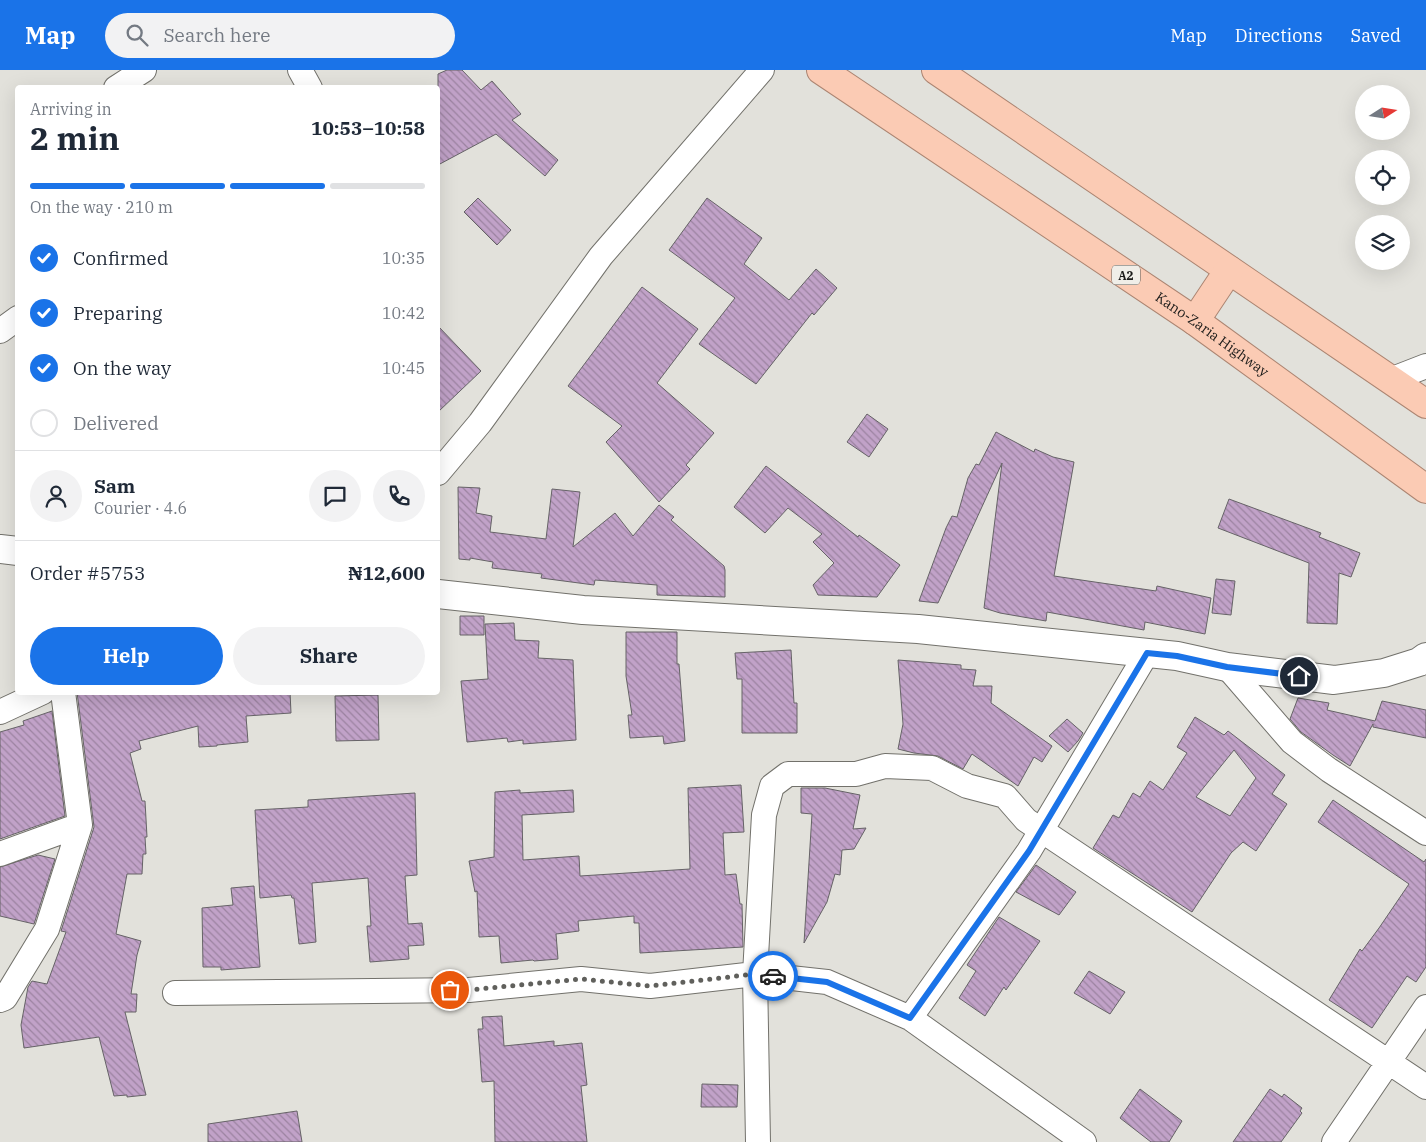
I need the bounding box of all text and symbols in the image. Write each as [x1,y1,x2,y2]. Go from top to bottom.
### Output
search box [105,13,455,58]
text: Map [25,19,75,51]
icon: search [123,21,151,49]
text: Search here [163,23,270,47]
text: Map [1170,24,1207,47]
text: Directions [1235,24,1323,47]
text: Saved [1351,24,1401,47]
north arrow [1355,85,1410,140]
map controls [1355,85,1410,270]
text: Arriving in [30,99,112,119]
text: 10:53–10:58 [311,116,425,140]
text: 2 min [30,117,120,159]
button: locate [1355,150,1410,205]
text: On the way · 210 m [30,197,173,217]
button: layers [1355,215,1410,270]
icon: check [30,244,58,272]
text: Confirmed [73,246,168,270]
text: 10:35 [382,248,425,268]
road number: A2 [1112,266,1140,284]
street label: Kano-Zaria Highway [1152,288,1273,381]
icon: check [30,299,58,327]
text: Preparing [73,301,162,325]
text: 10:42 [382,303,425,323]
icon: check [30,354,58,382]
text: On the way [73,356,171,380]
text: 10:45 [382,358,425,378]
text: Delivered [73,411,159,435]
button: person [30,470,82,522]
button: chat [309,470,361,522]
button: phone [373,470,425,522]
text: Sam [94,474,135,498]
text: Courier · 4.6 [94,498,187,518]
text: Order #5753 [30,561,145,585]
text: ₦12,600 [348,561,425,585]
button: Help [30,627,223,685]
button: Share [233,627,425,685]
pin [1278,655,1320,697]
icon: home [1285,662,1313,690]
courier [748,951,798,1001]
icon: car [759,962,787,990]
pin [429,969,471,1011]
icon: bag [436,976,464,1004]

